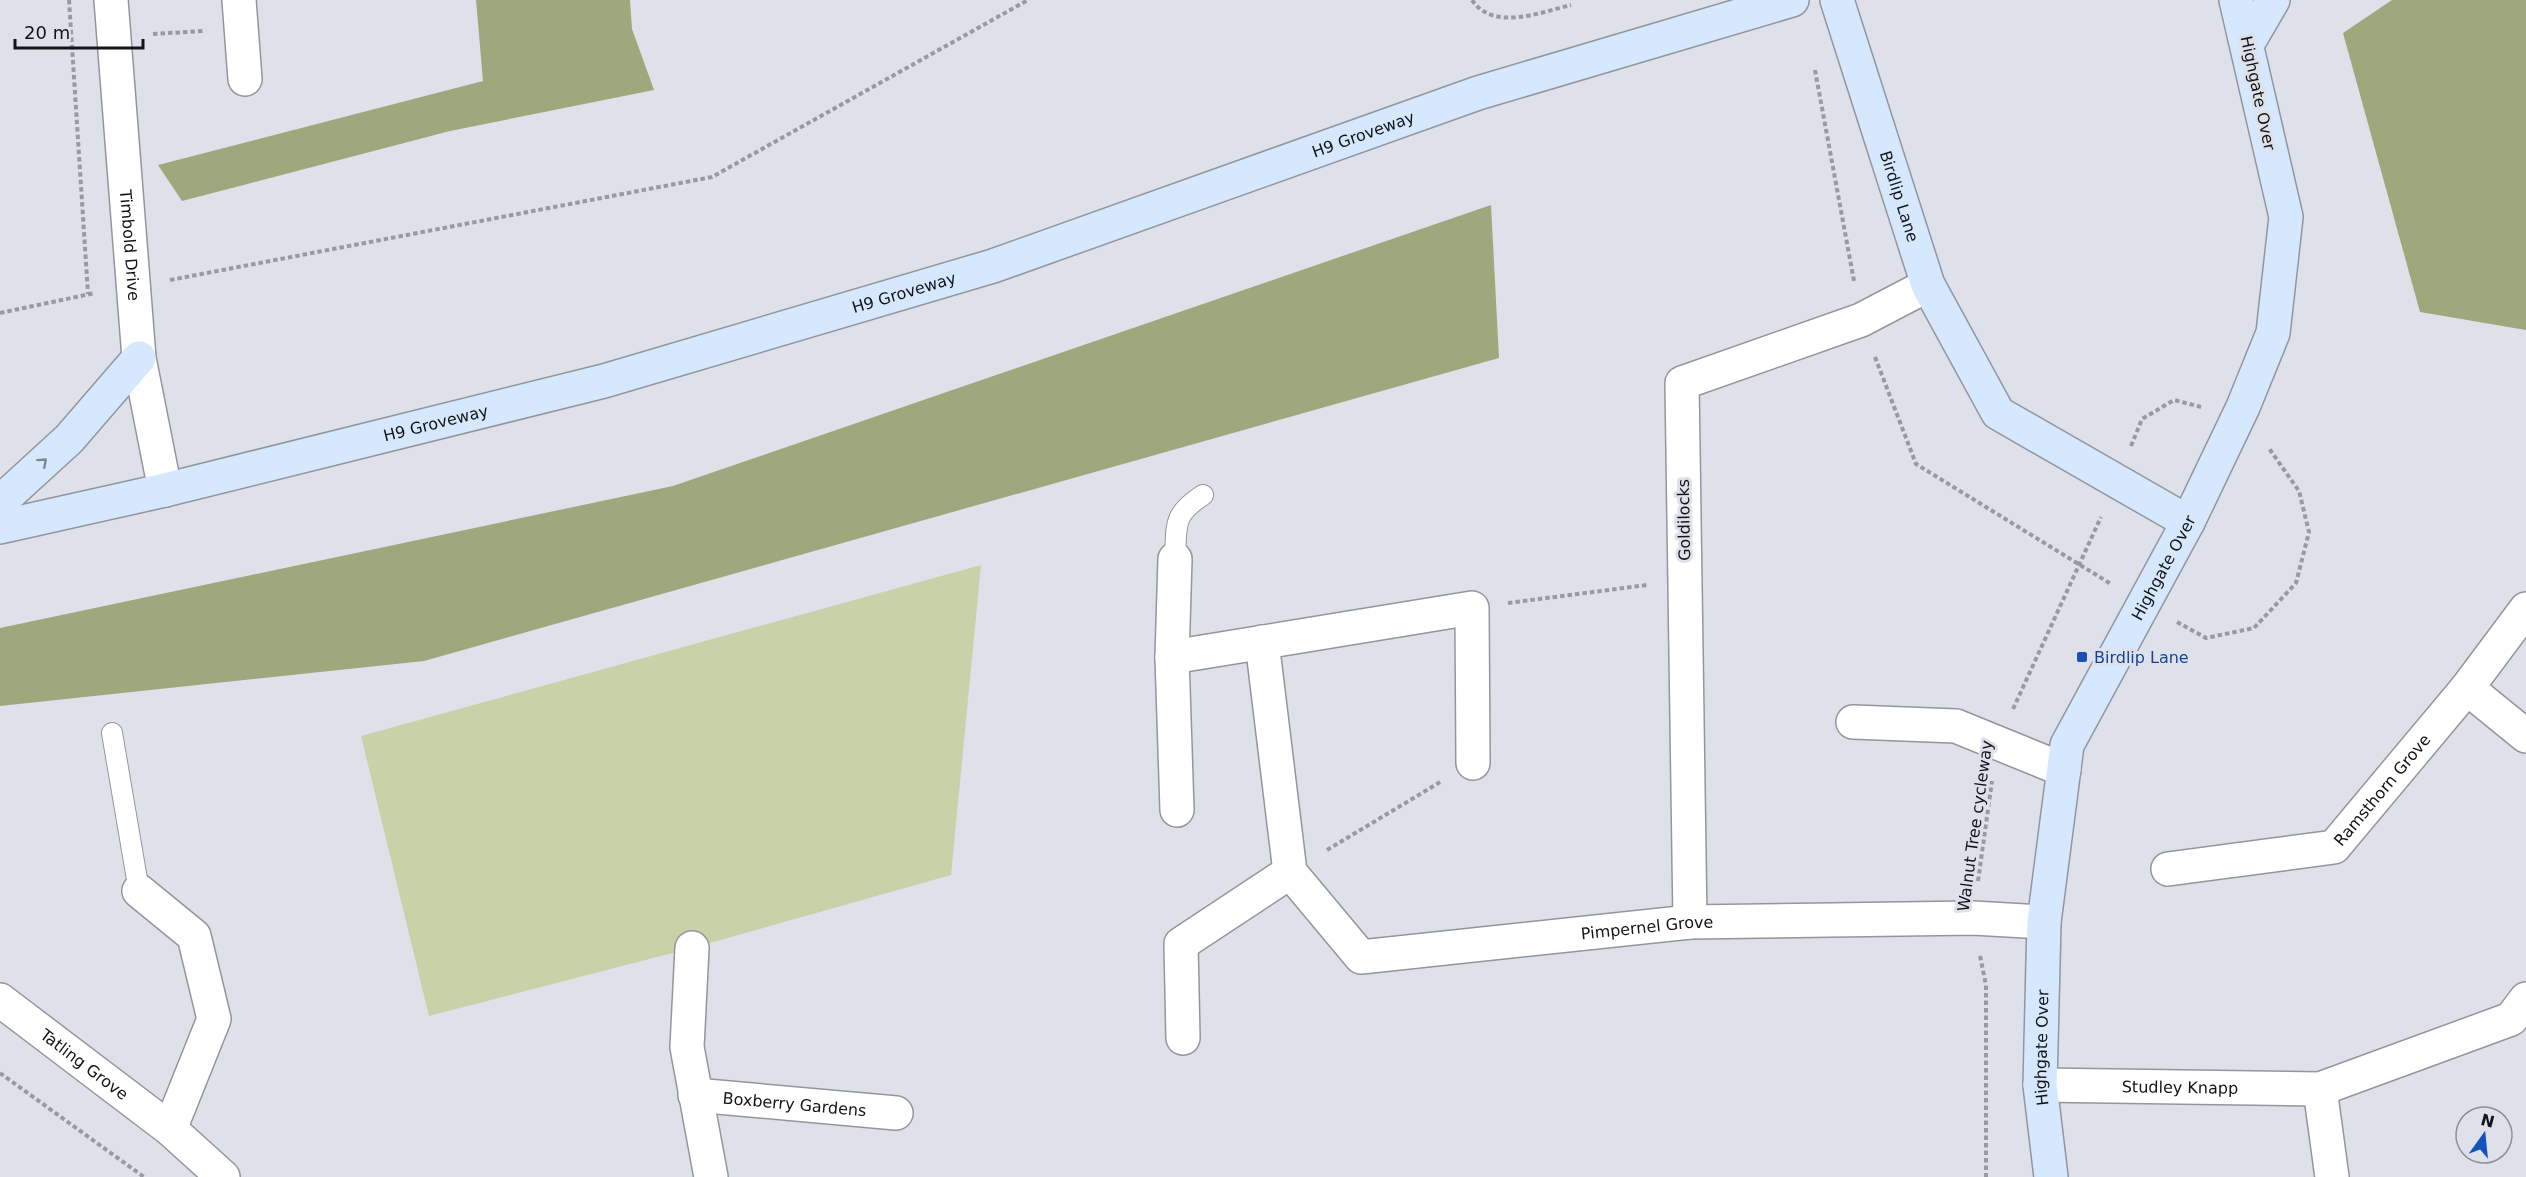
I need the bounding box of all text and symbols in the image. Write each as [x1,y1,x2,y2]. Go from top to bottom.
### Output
scale bar [15,12,142,50]
text: 20 m [24,22,70,43]
street label: Highgate Over [2237,34,2279,152]
street label: H9 Groveway [1309,107,1417,161]
street label: Birdlip Lane [1876,148,1923,244]
street label: Timbold Drive [116,188,144,302]
street label: H9 Groveway [850,268,958,317]
street label: H9 Groveway [381,401,490,445]
one-way arrow [37,458,47,469]
street label: Goldilocks [1674,479,1694,561]
street label: Highgate Over [2127,512,2199,623]
place label: Birdlip Lane [2094,648,2189,667]
marker: Birdlip Lane [2075,650,2089,664]
street label: Ramsthorn Grove [2330,730,2434,850]
street label: Walnut Tree cycleway [1954,739,1996,913]
street label: Pimpernel Grove [1580,912,1713,943]
street label: Highgate Over [2030,989,2052,1107]
street label: Tatling Grove [36,1024,132,1103]
street label: Studley Knapp [2122,1077,2238,1097]
street label: Boxberry Gardens [722,1088,867,1120]
north arrow [2454,1105,2514,1165]
text: N [2479,1110,2497,1132]

